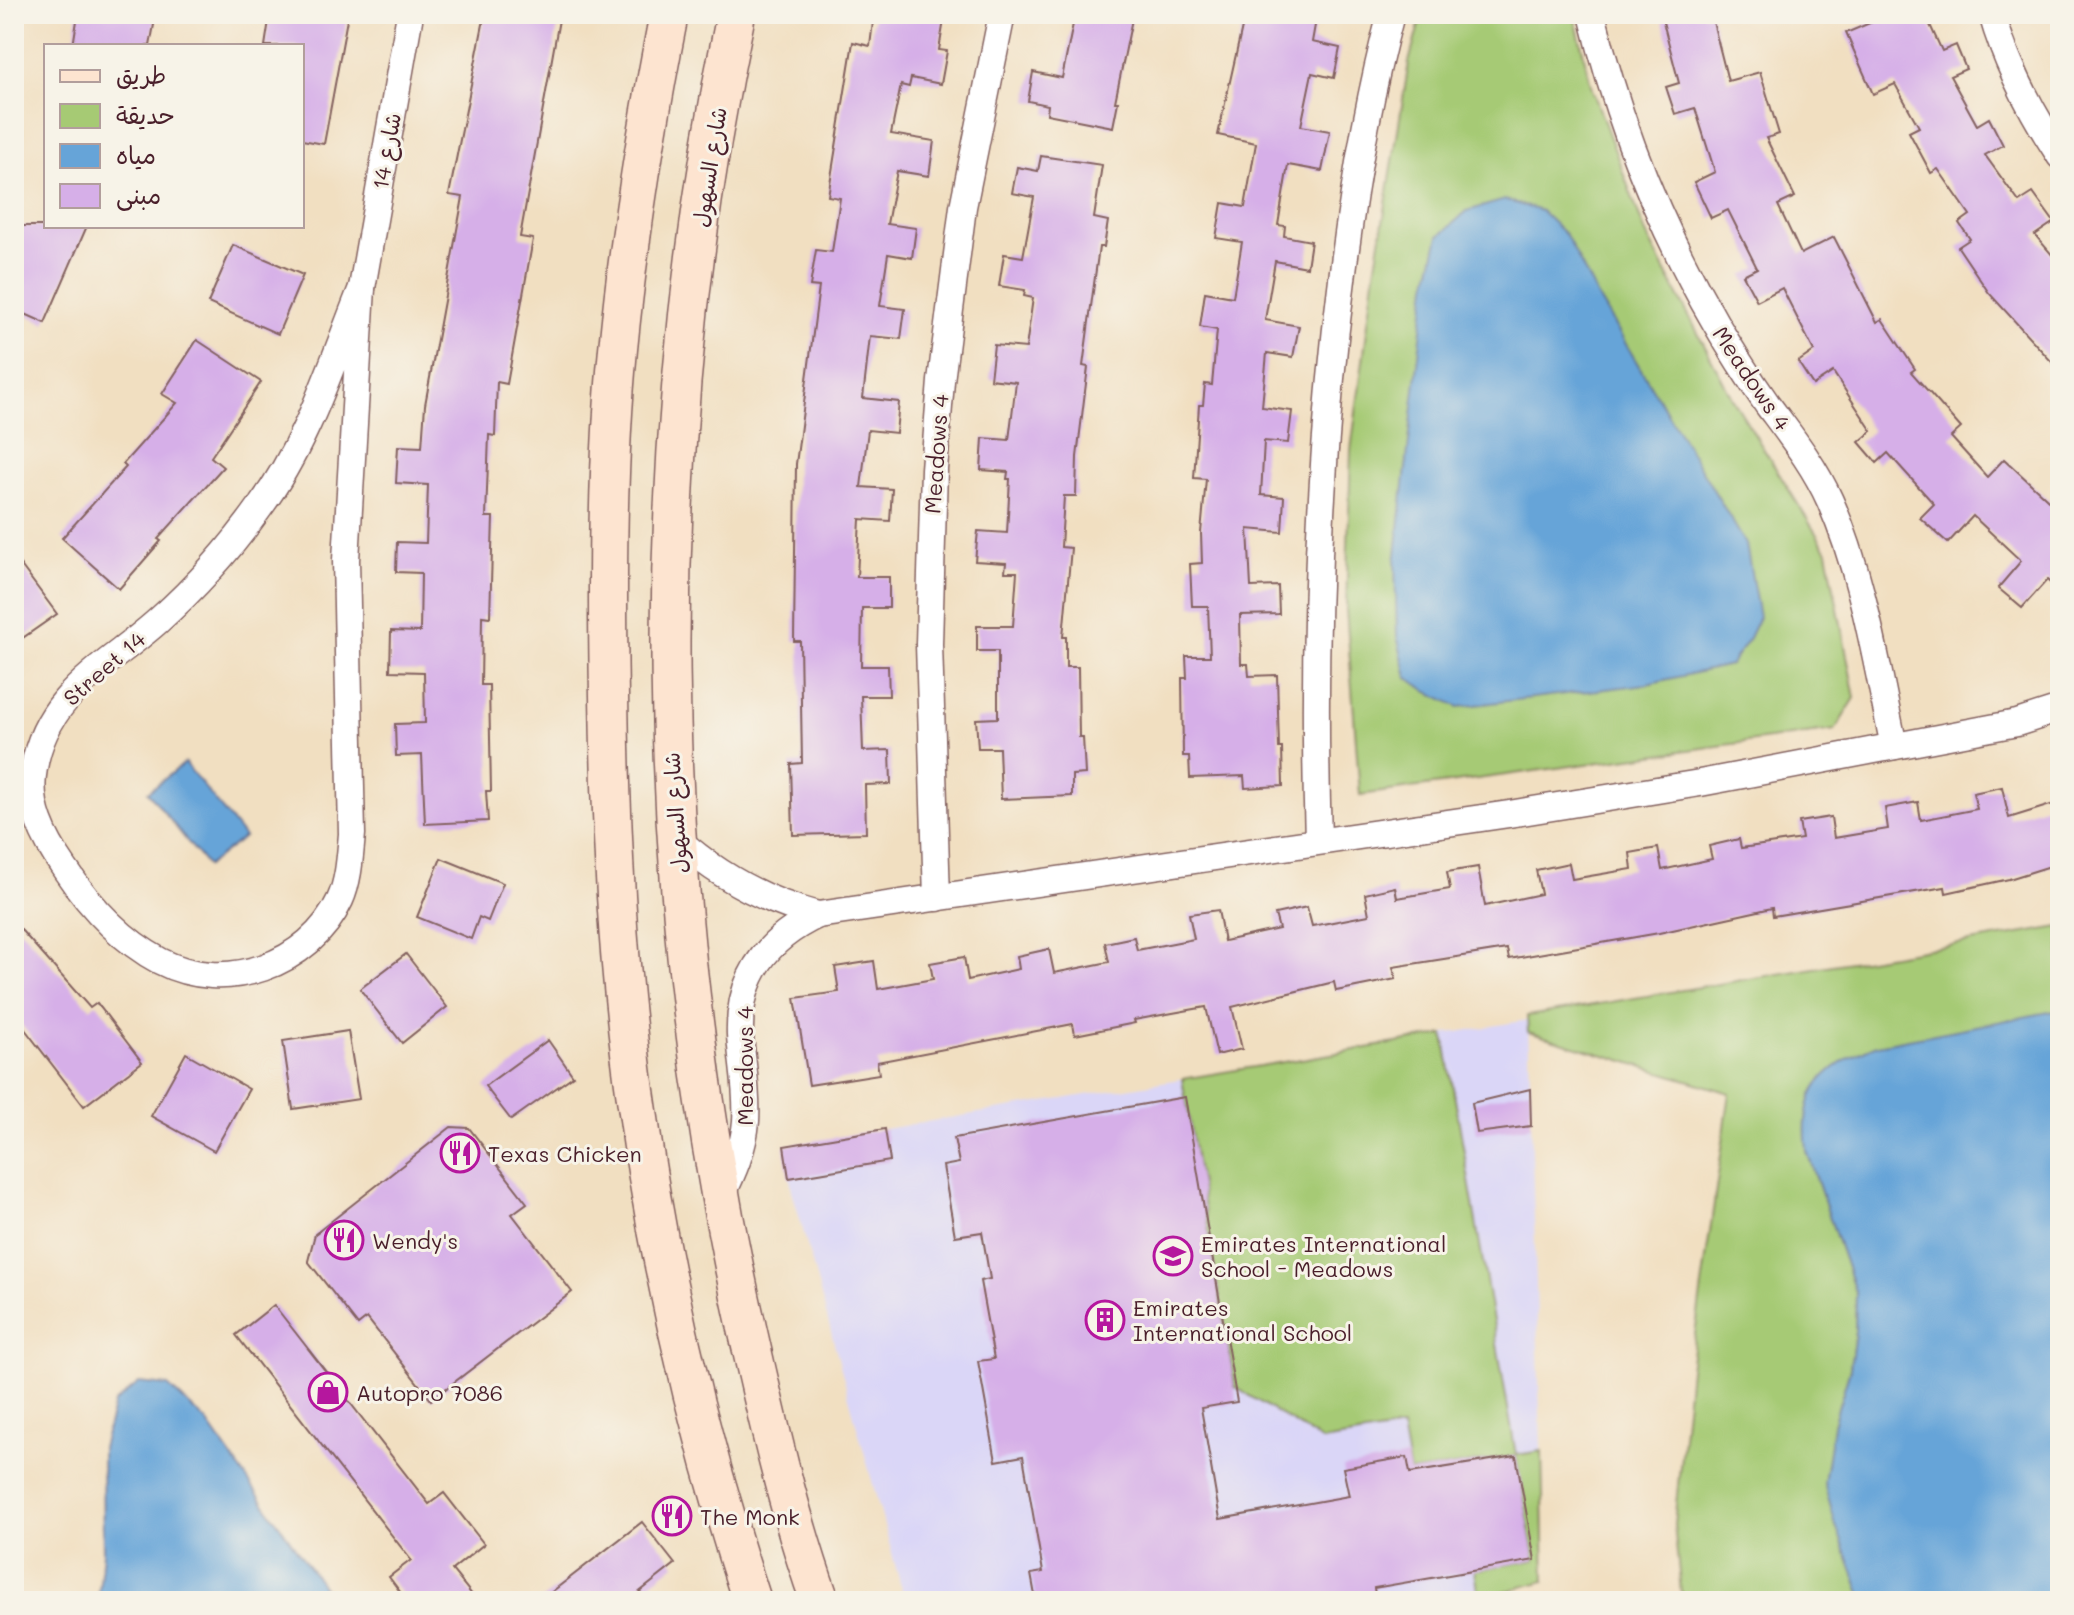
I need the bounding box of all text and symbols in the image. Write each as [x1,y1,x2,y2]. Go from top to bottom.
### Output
legend [44,44,304,228]
text: طريق [116,59,166,90]
text: حديقة [116,99,175,130]
street label: شارع السهول [685,105,735,230]
street label: شارع 14 [365,110,409,192]
text: مياه [116,139,156,170]
text: مبنى [116,179,161,211]
street label: Meadows 4 [1707,320,1797,436]
street label: Meadows 4 [917,393,955,515]
street label: Street 14 [57,624,151,712]
street label: شارع السهول [656,751,696,875]
street label: Meadows 4 [730,1006,759,1126]
restaurant icon: Texas Chicken [439,1132,481,1174]
place label: Texas Chicken [488,1139,642,1168]
restaurant icon: Wendy's [323,1219,365,1261]
place label: Wendy's [372,1226,458,1255]
place label: Emirates International School - Meadows [1201,1229,1447,1283]
school or university icon: Emirates International School - Meadows [1152,1235,1194,1277]
place label: Emirates International School [1133,1293,1352,1347]
building icon: Emirates International School [1084,1299,1126,1341]
shop icon: Autopro 7086 [307,1371,349,1413]
place label: Autopro 7086 [356,1378,503,1407]
restaurant icon: The Monk [651,1495,693,1537]
place label: The Monk [700,1502,800,1531]

